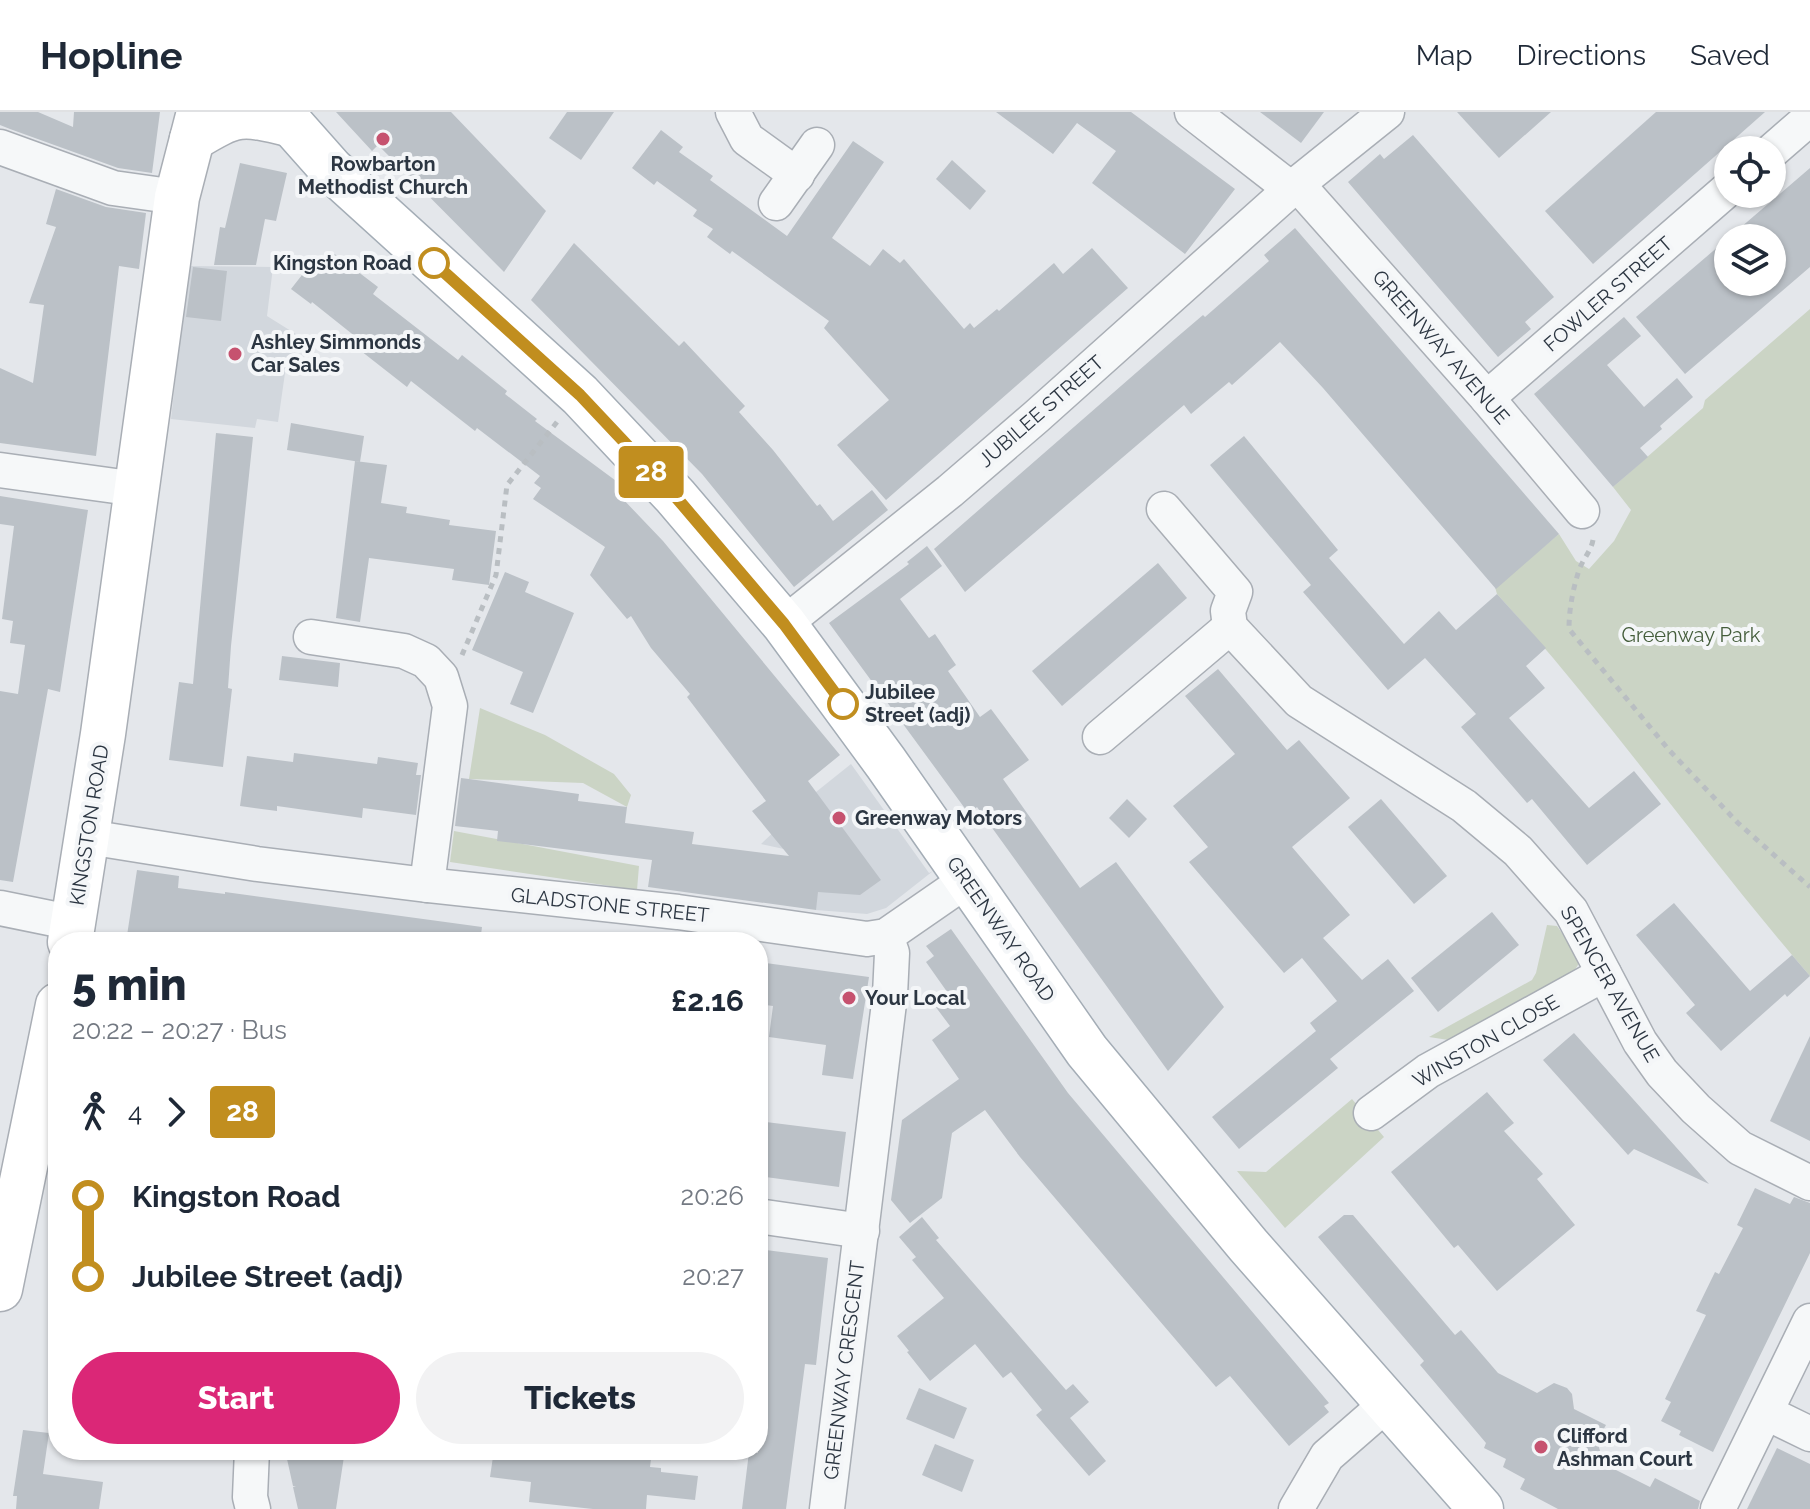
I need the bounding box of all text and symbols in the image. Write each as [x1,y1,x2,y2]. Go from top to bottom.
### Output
text: Hopline [40,33,183,78]
text: Map [1416,39,1473,72]
text: Directions [1517,39,1646,72]
text: Saved [1690,39,1770,72]
marker: Rowbarton Methodist Church [374,130,392,148]
map controls [1714,136,1786,296]
button: locate [1714,136,1786,208]
place label: Rowbarton Methodist Church [298,152,468,199]
button: layers [1714,224,1786,296]
street label: FOWLER STREET [1539,232,1677,356]
marker: Kingston Road [419,248,449,278]
place label: Kingston Road [273,251,412,275]
street label: GREENWAY AVENUE [1368,265,1514,429]
place label: Ashley Simmonds Car Sales [251,330,421,377]
marker: Ashley Simmonds Car Sales [226,345,244,363]
street label: JUBILEE STREET [973,350,1109,472]
line badge: 28 [615,446,687,498]
text: 28 [635,455,667,488]
park label: Greenway Park [1622,623,1761,647]
place label: Jubilee Street (adj) [865,680,971,727]
marker: Jubilee Street (adj) [828,689,858,719]
street label: KINGSTON ROAD [64,743,114,907]
place label: Greenway Motors [855,806,1022,830]
marker: Greenway Motors [830,809,848,827]
street label: GREENWAY ROAD [942,852,1060,1006]
street label: GLADSTONE STREET [510,883,710,927]
street label: SPENCER AVENUE [1555,902,1665,1066]
text: 5 min [72,959,187,1010]
text: £2.16 [671,983,744,1018]
place label: Your Local [865,986,966,1010]
marker: Your Local [840,989,858,1007]
street label: WINSTON CLOSE [1409,989,1563,1093]
text: 20:22 – 20:27 · Bus [72,1015,287,1045]
icon: walk [72,1090,116,1134]
icon: forward [154,1090,198,1134]
text: 28 [226,1095,259,1128]
text: 4 [128,1097,142,1127]
text: Kingston Road [132,1179,341,1214]
text: 20:26 [680,1181,744,1211]
text: Jubilee Street (adj) [132,1259,403,1294]
street label: GREENWAY CRESCENT [819,1259,869,1481]
text: 20:27 [682,1261,744,1291]
button: Start [72,1352,400,1444]
button: Tickets [416,1352,744,1444]
place label: Clifford Ashman Court [1557,1424,1693,1471]
marker: Clifford Ashman Court [1532,1438,1550,1456]

